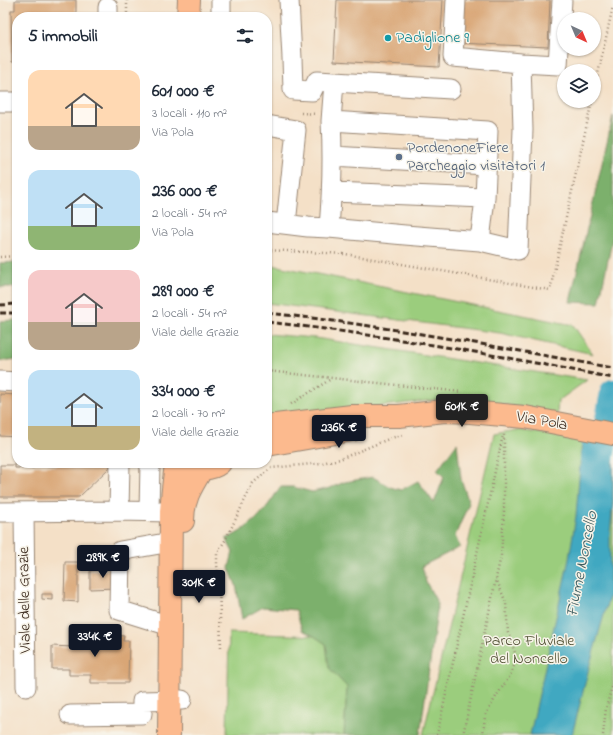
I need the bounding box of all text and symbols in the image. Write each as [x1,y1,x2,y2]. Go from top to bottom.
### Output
north arrow [557,12,601,56]
map controls [557,12,601,108]
text: 5 immobili [28,24,98,49]
icon: filters [234,25,256,47]
place label: Padiglione 9 [396,26,469,50]
marker: Padiglione 9 [383,33,393,43]
button: layers [557,64,601,108]
text: 601 000 € [152,79,215,104]
icon: home [60,86,108,134]
text: 3 locali · 110 m² [152,104,227,123]
text: Via Pola [152,123,194,142]
place label: PordenoneFiere Parcheggio visitatori 1 [407,136,545,178]
marker: PordenoneFiere Parcheggio visitatori 1 [394,152,404,162]
text: 236 000 € [152,179,217,204]
icon: home [60,186,108,234]
text: 2 locali · 54 m² [152,204,227,223]
text: Via Pola [152,223,194,242]
text: 289 000 € [152,279,214,304]
icon: home [60,286,108,334]
text: 2 locali · 54 m² [152,304,227,323]
text: Viale delle Grazie [152,323,239,342]
text: 334 000 € [152,379,215,404]
icon: home [60,386,108,434]
pin: 601K € [429,394,495,428]
text: 601K € [445,397,479,416]
text: 2 locali · 70 m² [152,404,225,423]
street label: Via Pola [514,405,569,437]
pin: 236K € [306,415,372,449]
text: 236K € [321,418,357,437]
text: Viale delle Grazie [152,423,239,442]
water label: Fiume Noncello [560,508,605,619]
pin: 289K € [70,545,136,579]
street label: Viale delle Grazie [12,546,38,655]
text: 289K € [86,548,120,567]
pin: 301K € [166,570,232,604]
text: 301K € [182,573,216,592]
pin: 334K € [62,624,128,658]
text: 334K € [78,627,112,646]
park label: Parco Fluviale del Noncello [483,629,575,671]

